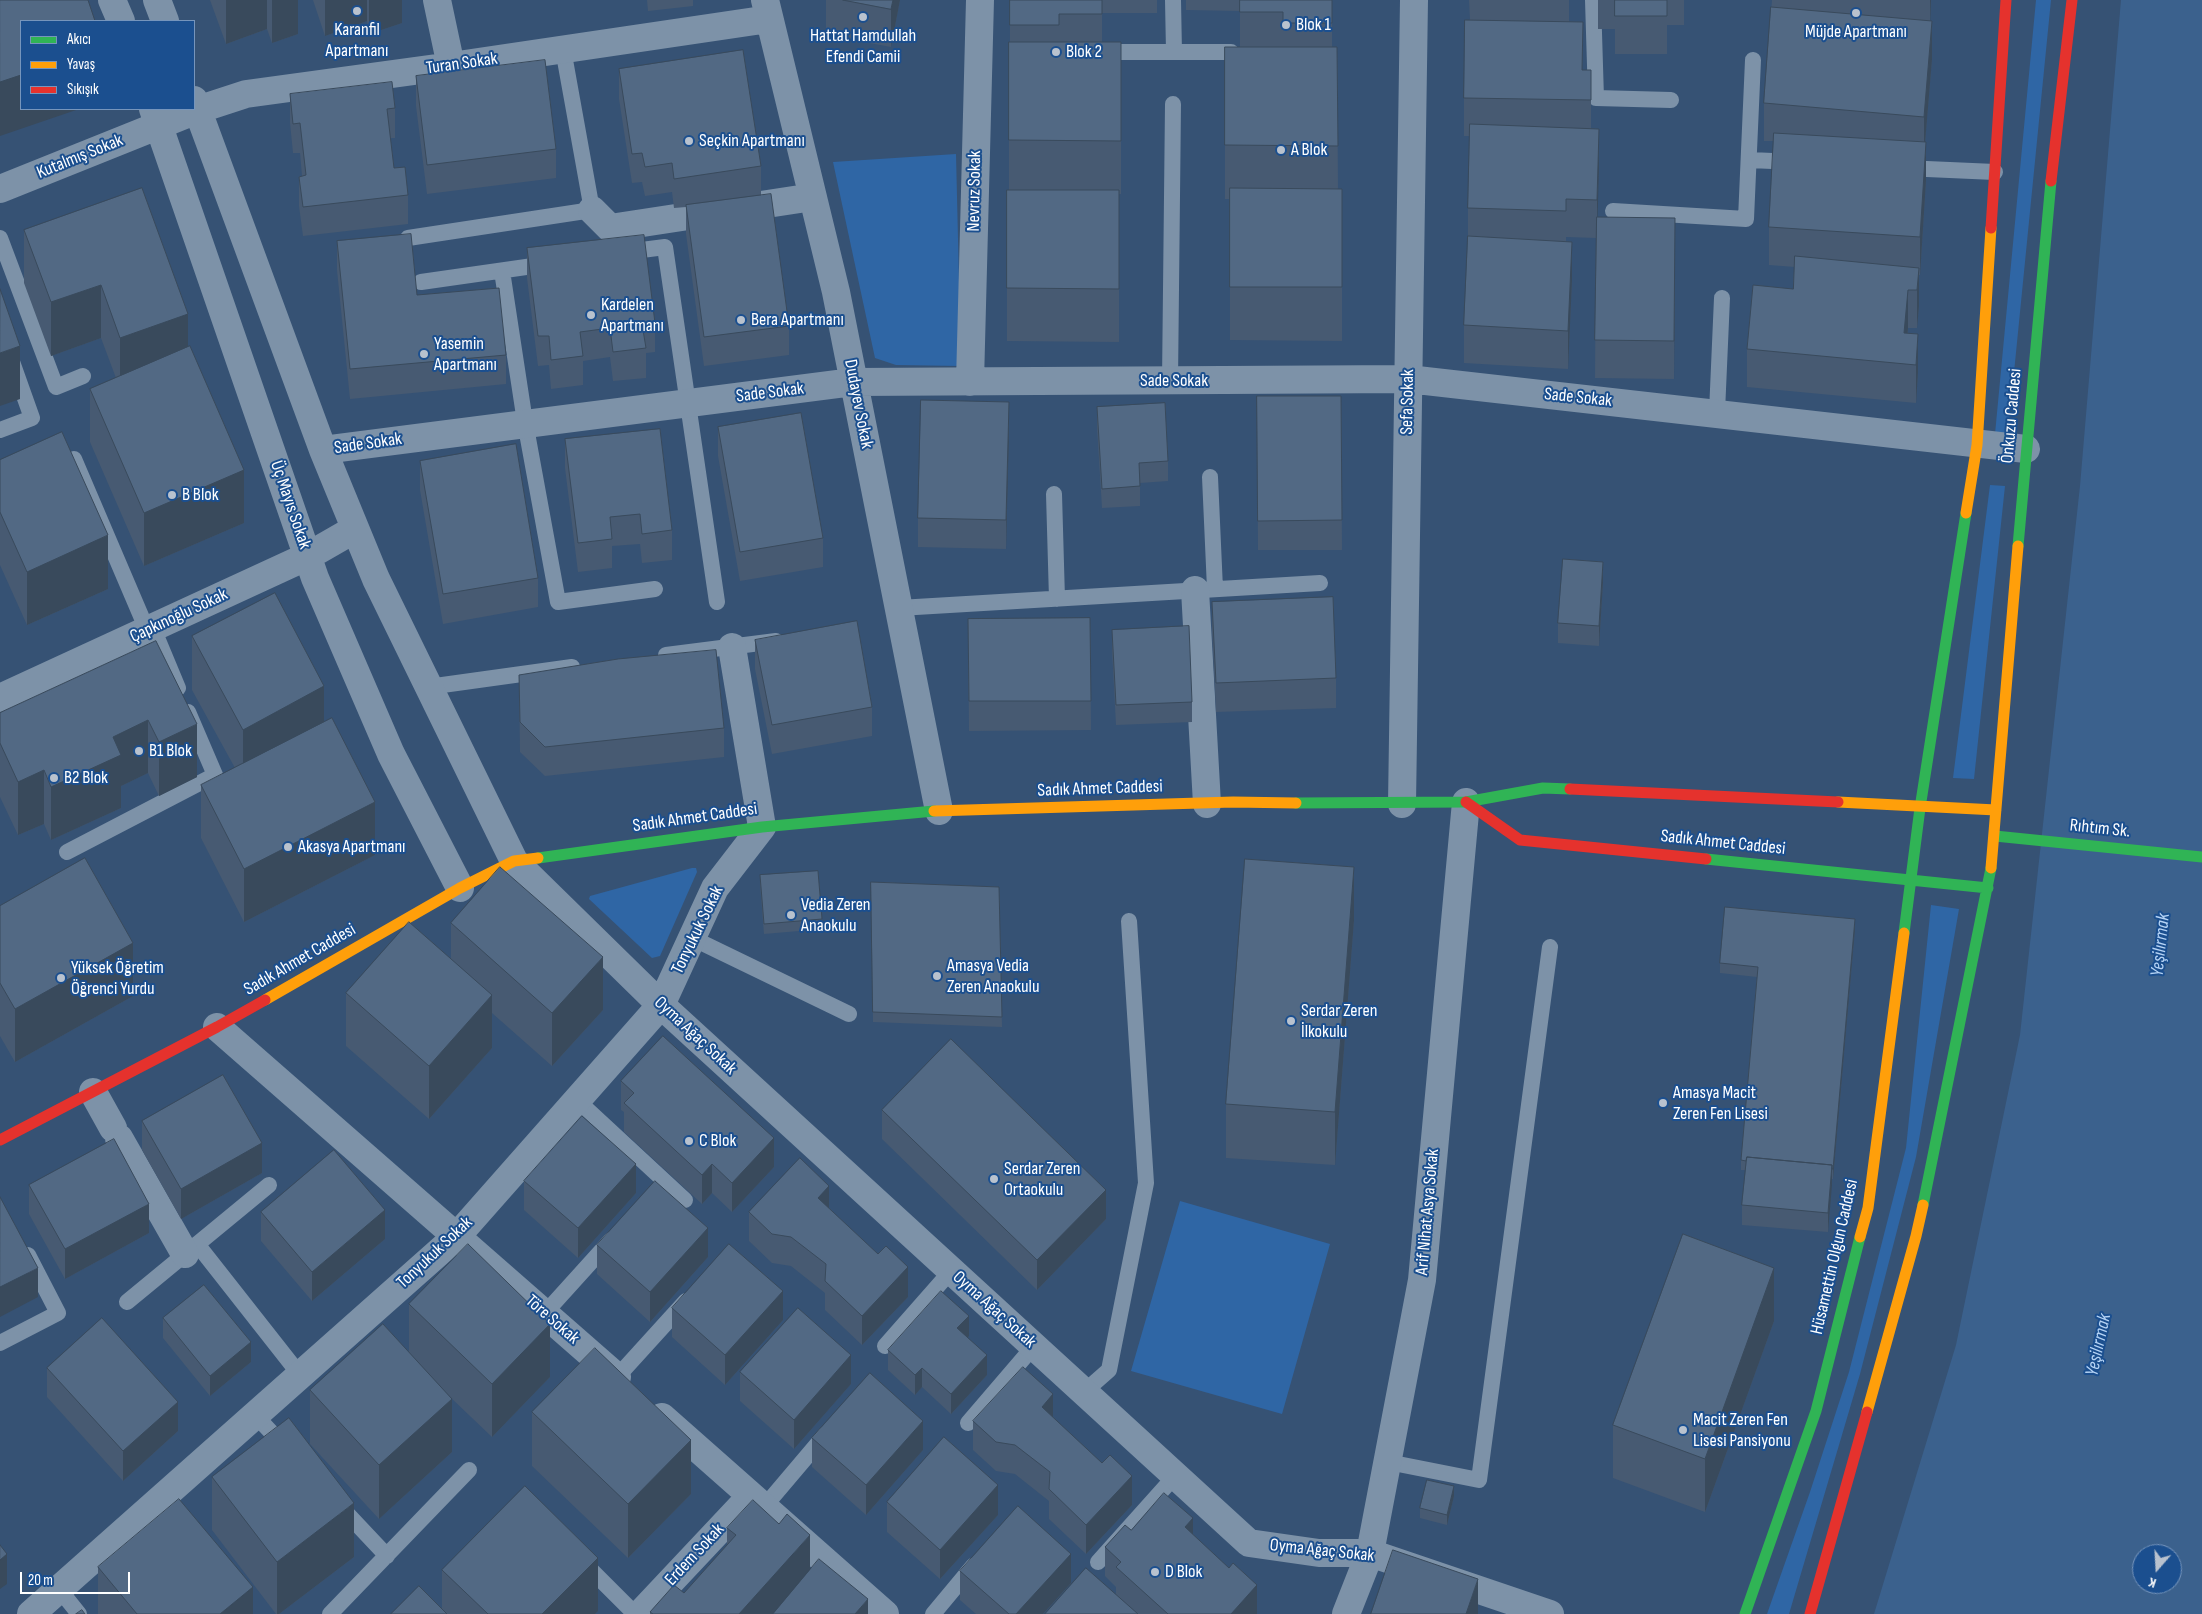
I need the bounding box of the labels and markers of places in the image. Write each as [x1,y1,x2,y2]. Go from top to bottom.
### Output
marker: Karanfil Apartmanı [351,5,363,17]
marker: Müjde Apartmanı [1850,7,1862,19]
marker: Hattat Hamdullah Efendi Camii [857,11,869,23]
place label: Blok 1 [1296,14,1331,36]
place label: Karanfil Apartmanı [326,19,388,62]
marker: Blok 1 [1280,19,1292,31]
place label: Müjde Apartmanı [1805,21,1907,43]
place label: Hattat Hamdullah Efendi Camii [810,25,916,68]
place label: Blok 2 [1066,41,1102,63]
marker: Blok 2 [1050,46,1062,58]
place label: Seçkin Apartmanı [699,130,805,152]
marker: Seçkin Apartmanı [683,135,695,147]
place label: A Blok [1291,139,1327,161]
marker: A Blok [1275,144,1287,156]
place label: Kardelen Apartmanı [601,294,664,336]
marker: Kardelen Apartmanı [585,309,597,321]
place label: Bera Apartmanı [751,309,844,331]
marker: Bera Apartmanı [735,314,747,326]
place label: Yasemin Apartmanı [434,333,497,376]
marker: Yasemin Apartmanı [418,348,430,360]
place label: B Blok [182,484,219,506]
marker: B Blok [166,489,178,501]
place label: B1 Blok [149,740,192,762]
marker: B1 Blok [133,745,145,757]
place label: B2 Blok [64,767,108,789]
marker: B2 Blok [48,772,60,784]
place label: Akasya Apartmanı [298,836,405,858]
marker: Akasya Apartmanı [282,841,294,853]
place label: Vedia Zeren Anaokulu [801,894,871,936]
marker: Vedia Zeren Anaokulu [785,909,797,921]
place label: Amasya Vedia Zeren Anaokulu [947,955,1039,998]
place label: Yüksek Öğretim Öğrenci Yurdu [71,957,164,1000]
marker: Amasya Vedia Zeren Anaokulu [931,970,943,982]
marker: Yüksek Öğretim Öğrenci Yurdu [55,972,67,984]
place label: Serdar Zeren İlkokulu [1301,1000,1377,1042]
marker: Serdar Zeren İlkokulu [1285,1015,1297,1027]
place label: Amasya Macit Zeren Fen Lisesi [1673,1082,1768,1124]
marker: Amasya Macit Zeren Fen Lisesi [1657,1097,1669,1109]
place label: C Blok [699,1130,736,1152]
marker: C Blok [683,1135,695,1147]
place label: Serdar Zeren Ortaokulu [1004,1158,1080,1200]
marker: Serdar Zeren Ortaokulu [988,1173,1000,1185]
place label: Macit Zeren Fen Lisesi Pansiyonu [1693,1409,1791,1452]
marker: Macit Zeren Fen Lisesi Pansiyonu [1677,1424,1689,1436]
place label: D Blok [1165,1561,1202,1583]
marker: D Blok [1149,1566,1161,1578]

